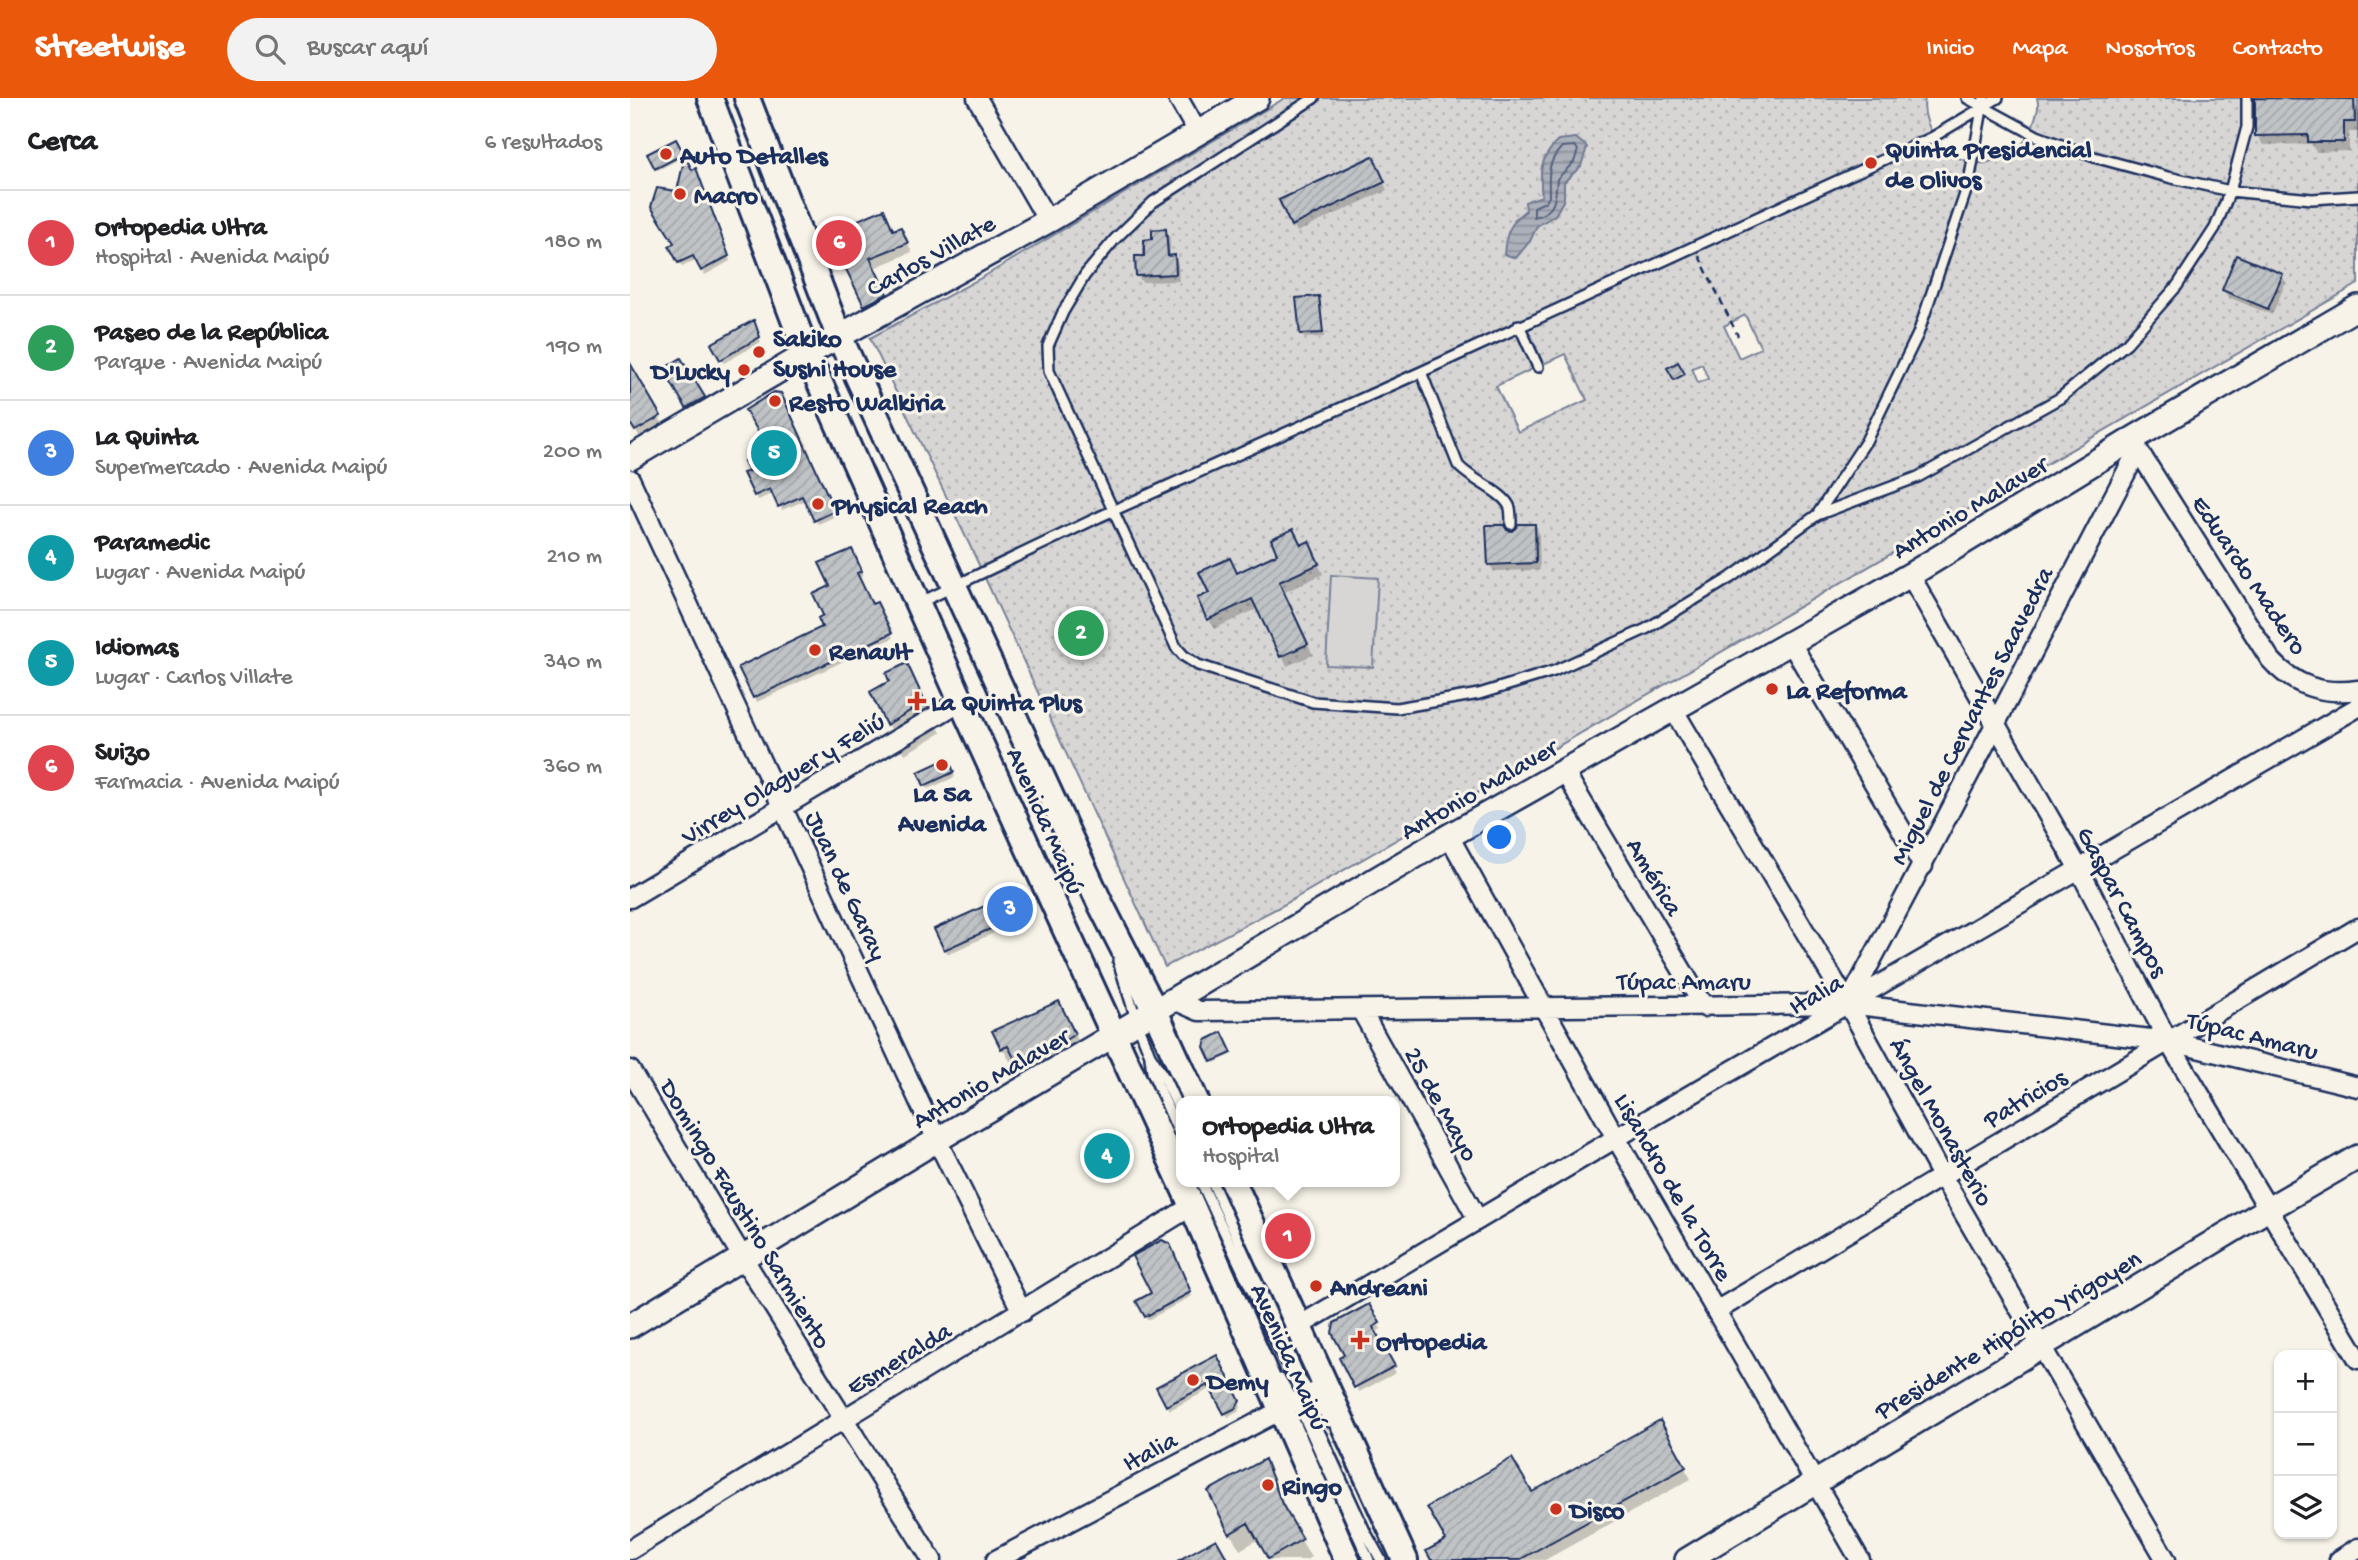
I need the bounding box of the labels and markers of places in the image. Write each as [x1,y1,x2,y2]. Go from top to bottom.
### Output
place label: Quinta Presidencial de Olivos [1885,137,2092,198]
place label: Auto Detalles [679,143,829,174]
marker: Auto Detalles [658,146,674,162]
marker: Quinta Presidencial de Olivos [1863,155,1879,171]
place label: Macro [694,183,759,214]
marker: Macro [672,186,688,202]
pin: 6 [816,217,862,269]
place label: Sakiko Sushi House [773,326,898,387]
marker: Sakiko Sushi House [751,344,767,360]
place label: D'Lucky [650,359,730,390]
marker: D'Lucky [736,362,752,378]
place label: Resto Walkiria [788,390,946,421]
marker: Resto Walkiria [767,393,783,409]
pin: 5 [751,427,797,479]
place label: Physical Reach [830,493,988,524]
marker: Physical Reach [810,496,826,512]
pin: 2 [1058,607,1104,659]
place label: Renault [828,639,914,670]
marker: Renault [807,642,823,658]
place label: La Reforma [1786,678,1908,709]
marker: La Reforma [1764,681,1780,697]
place label: La Quinta Plus [931,690,1083,721]
marker: La Quinta Plus [909,693,925,709]
marker: La 5a Avenida [934,757,950,773]
place label: La 5a Avenida [897,781,987,842]
pin: 3 [987,883,1033,935]
pin: 4 [1084,1130,1130,1182]
pin: 1 [1265,1210,1311,1262]
place label: Andreani [1329,1275,1428,1306]
marker: Andreani [1308,1278,1324,1294]
place label: Ortopedia [1376,1329,1488,1360]
marker: Ortopedia [1350,1330,1370,1350]
place label: Demy [1205,1369,1269,1400]
marker: Demy [1185,1372,1201,1388]
place label: Ringo [1281,1474,1342,1505]
marker: Ringo [1260,1477,1276,1493]
place label: Disco [1568,1498,1625,1529]
marker: Disco [1548,1501,1564,1517]

